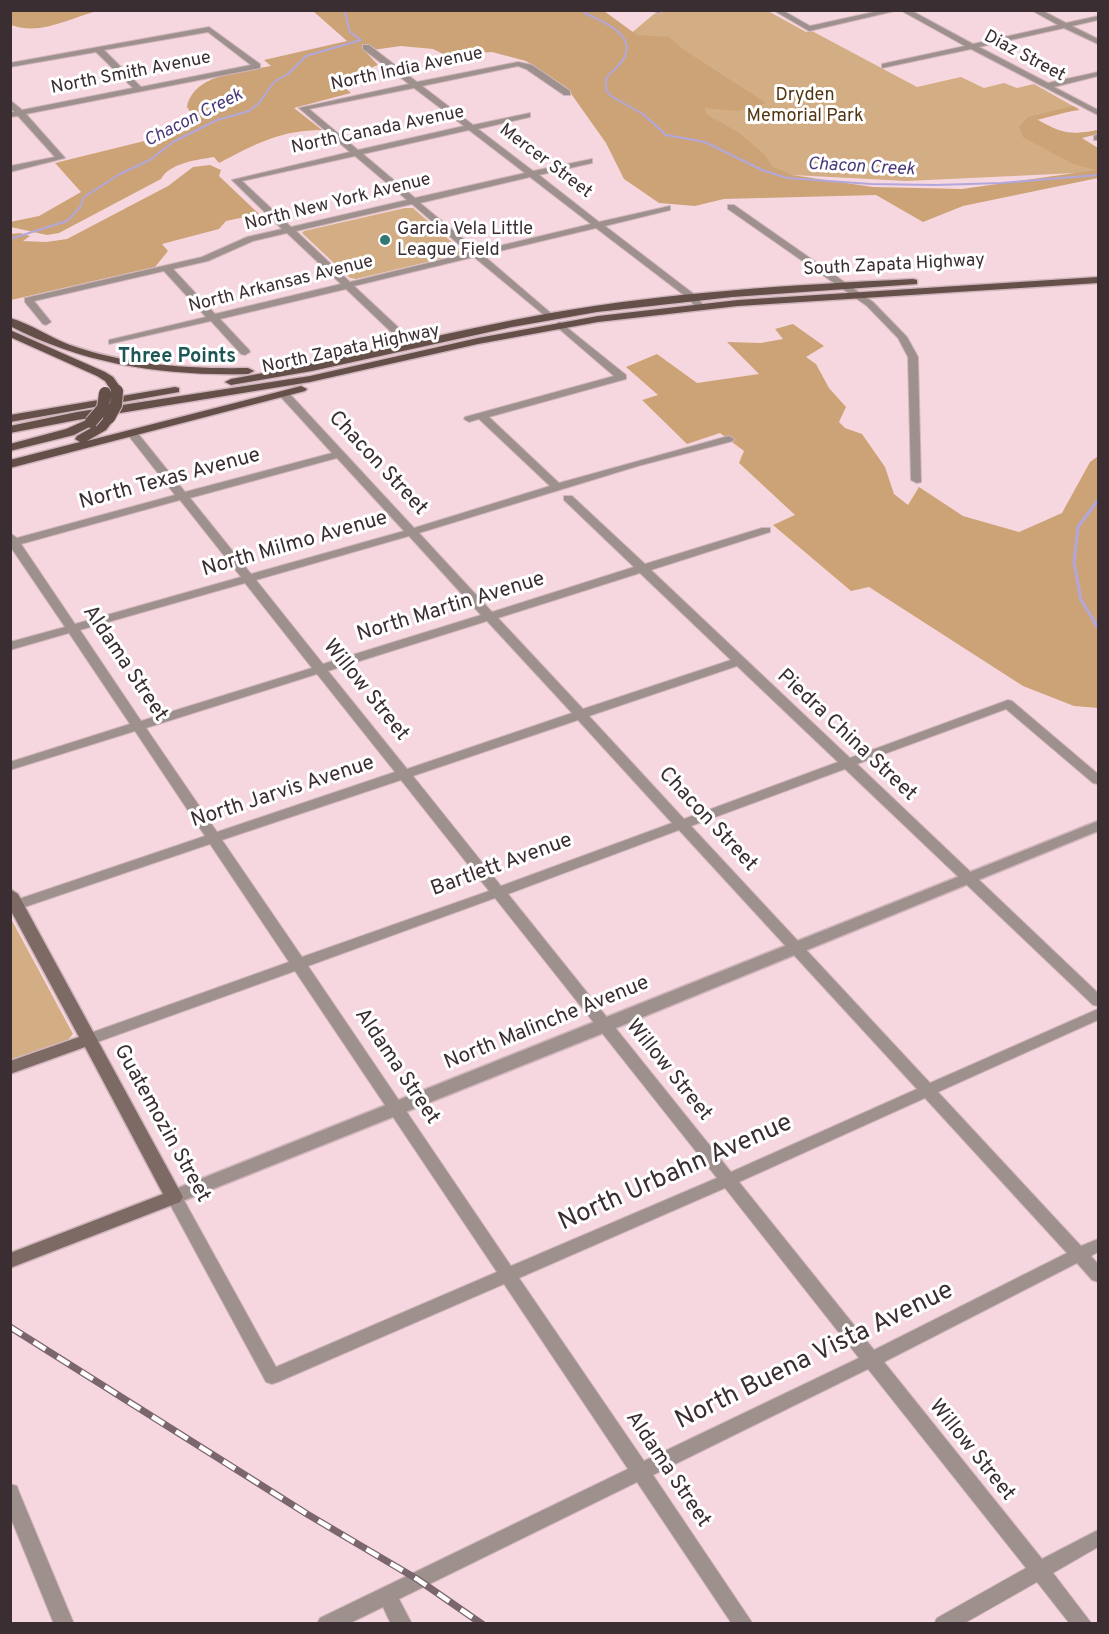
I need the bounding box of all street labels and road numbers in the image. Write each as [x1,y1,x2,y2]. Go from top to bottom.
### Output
street label: Diaz Street [980,27,1068,87]
street label: North India Avenue [329,43,485,97]
street label: North Smith Avenue [49,48,213,100]
street label: North Canada Avenue [290,102,466,160]
street label: Mercer Street [494,120,596,204]
street label: North New York Avenue [243,169,433,237]
street label: South Zapata Highway [803,250,985,282]
street label: North Arkansas Avenue [186,252,376,318]
street label: North Zapata Highway [260,321,442,379]
street label: Chacon Street [322,407,432,521]
street label: North Texas Avenue [77,444,263,516]
street label: North Milmo Avenue [199,506,391,584]
street label: North Martin Avenue [354,567,548,649]
street label: Aldama Street [76,601,172,727]
street label: Willow Street [316,635,414,747]
street label: Piedra China Street [771,665,921,807]
street label: North Jarvis Avenue [188,751,378,835]
street label: Chacon Street [652,763,762,877]
street label: Bartlett Avenue [428,829,576,903]
street label: North Malinche Avenue [441,971,653,1077]
street label: Aldama Street [348,1004,444,1130]
street label: Willow Street [619,1015,717,1127]
street label: Guatemozin Street [107,1041,215,1207]
street label: North Urbahn Avenue [554,1108,798,1240]
street label: North Buena Vista Avenue [671,1276,959,1438]
street label: Willow Street [922,1395,1020,1507]
street label: Aldama Street [619,1407,715,1533]

